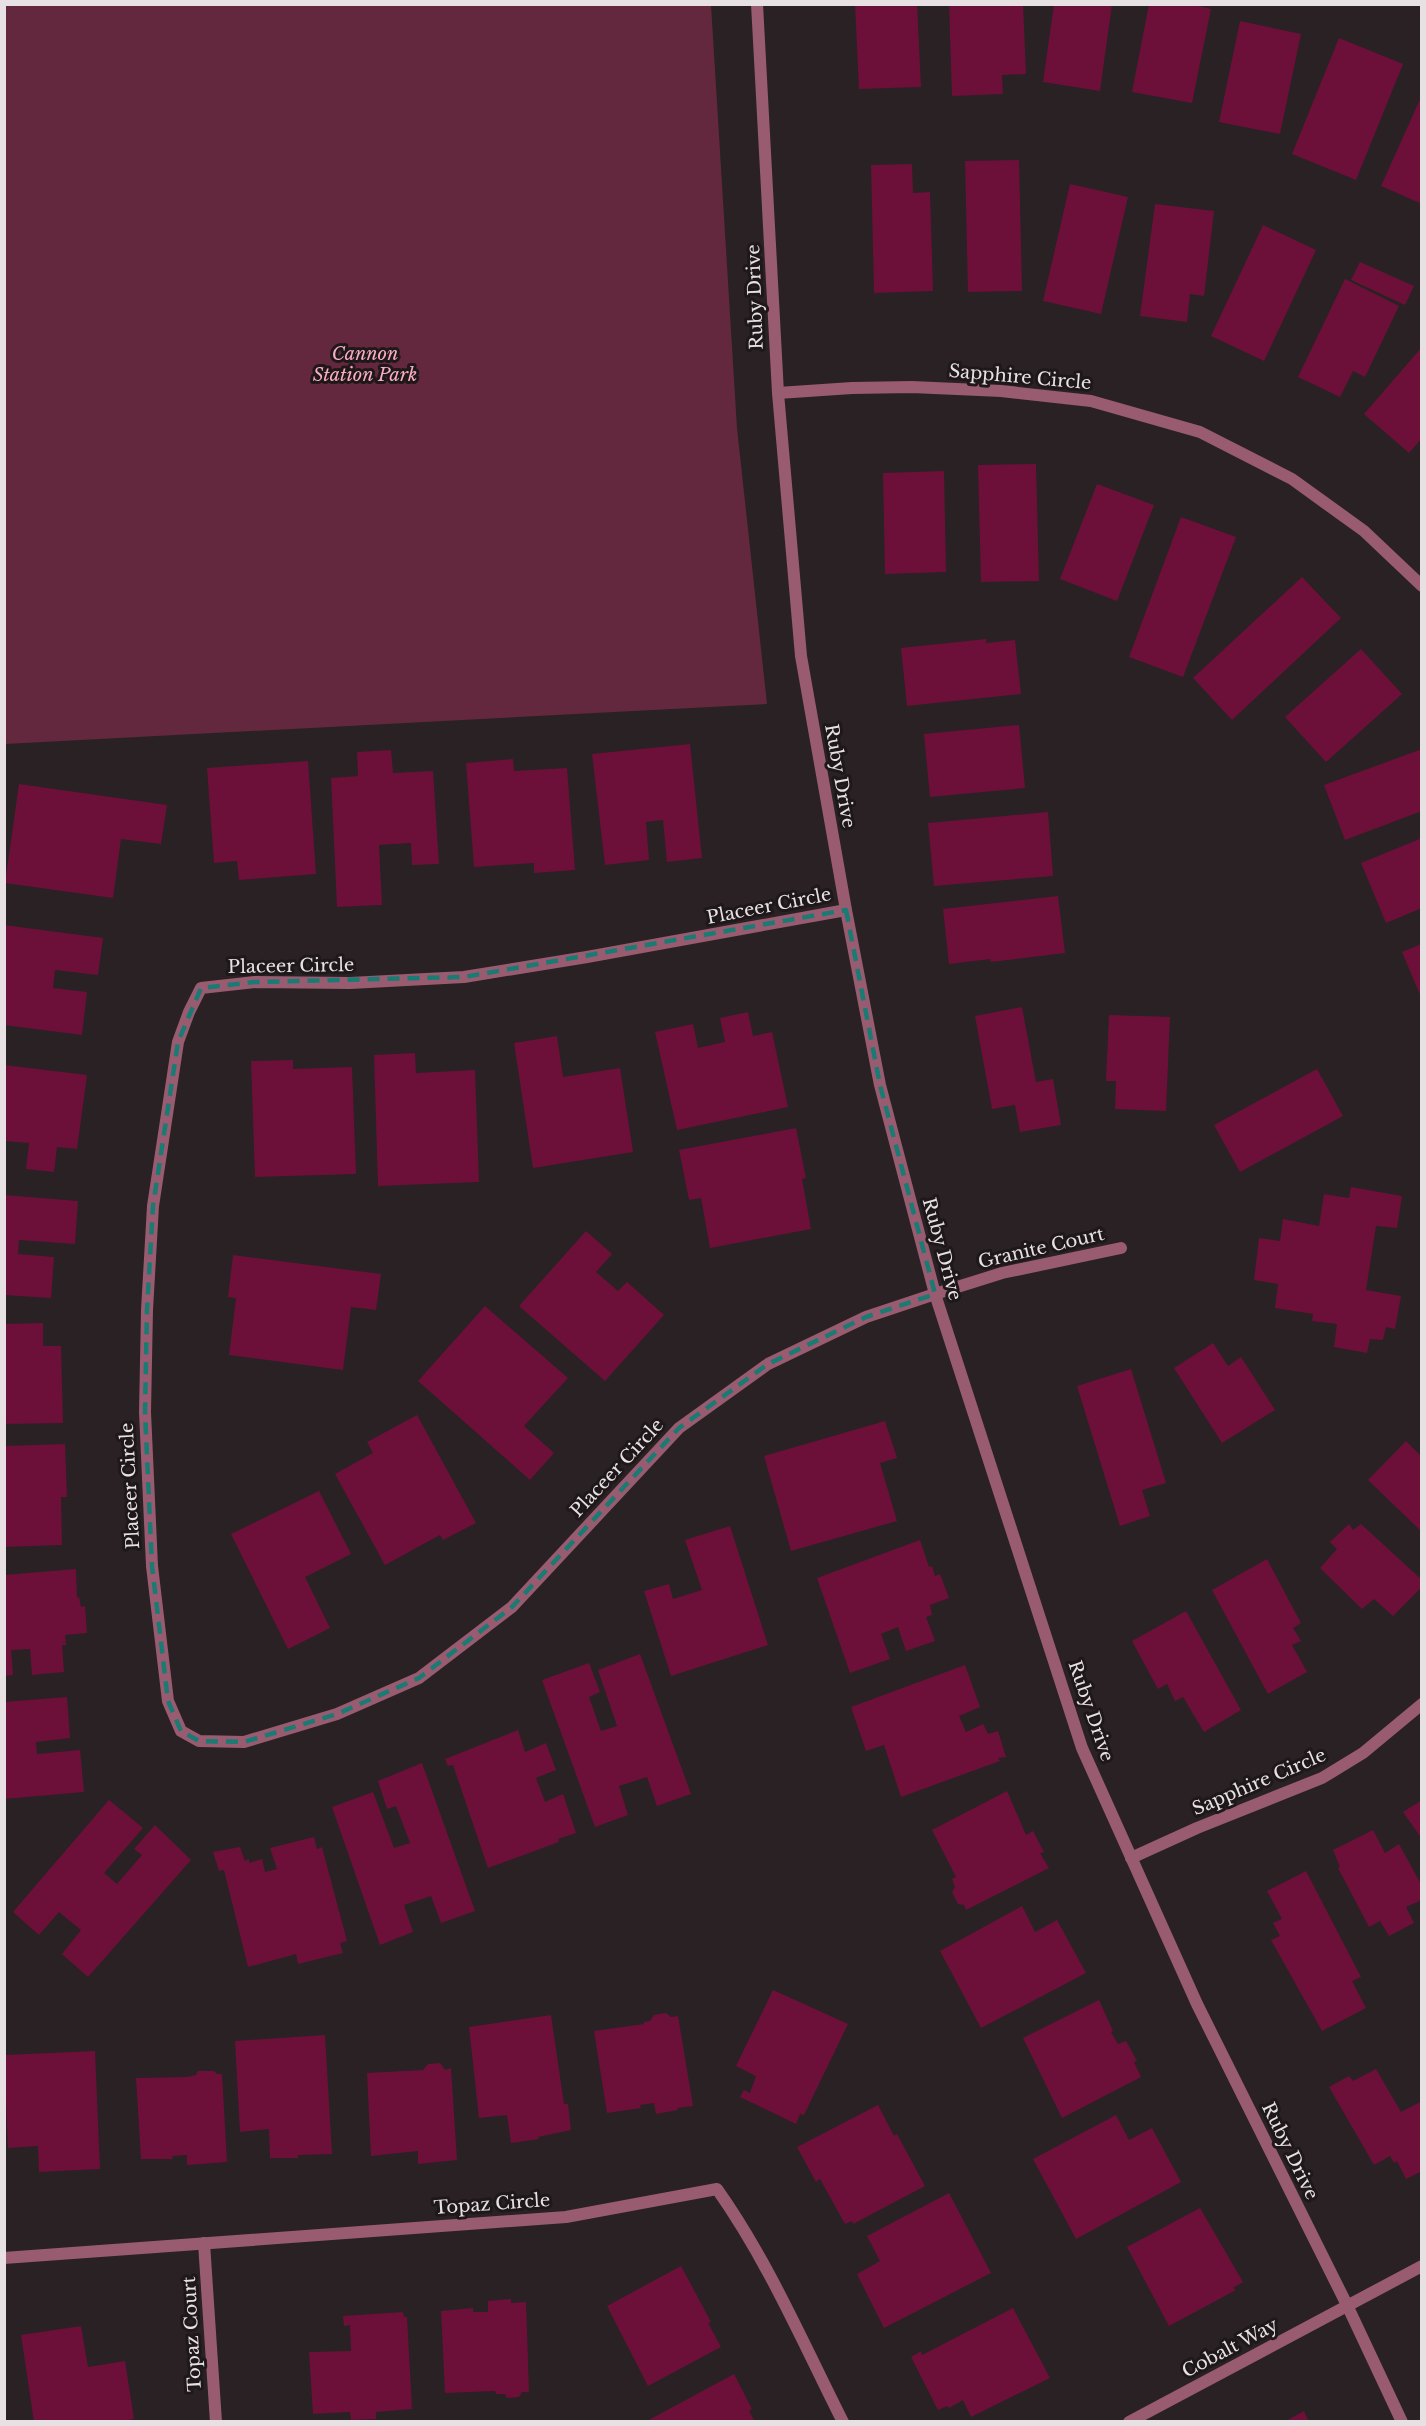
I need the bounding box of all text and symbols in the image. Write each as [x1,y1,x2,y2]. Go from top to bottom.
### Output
street label: Ruby Drive [742,244,768,350]
park label: Cannon Station Park [313,343,417,386]
street label: Sapphire Circle [948,360,1092,394]
street label: Ruby Drive [820,722,860,830]
street label: Placeer Circle [705,883,833,929]
street label: Placeer Circle [228,954,354,978]
street label: Ruby Drive [918,1195,966,1303]
street label: Granite Court [976,1223,1106,1273]
street label: Placeer Circle [566,1414,668,1522]
street label: Placeer Circle [116,1422,144,1550]
street label: Ruby Drive [1063,1658,1119,1764]
street label: Sapphire Circle [1189,1744,1329,1820]
street label: Ruby Drive [1257,2099,1323,2203]
street label: Topaz Circle [433,2189,551,2219]
street label: Topaz Court [178,2276,206,2392]
street label: Cobalt Way [1178,2313,1282,2383]

